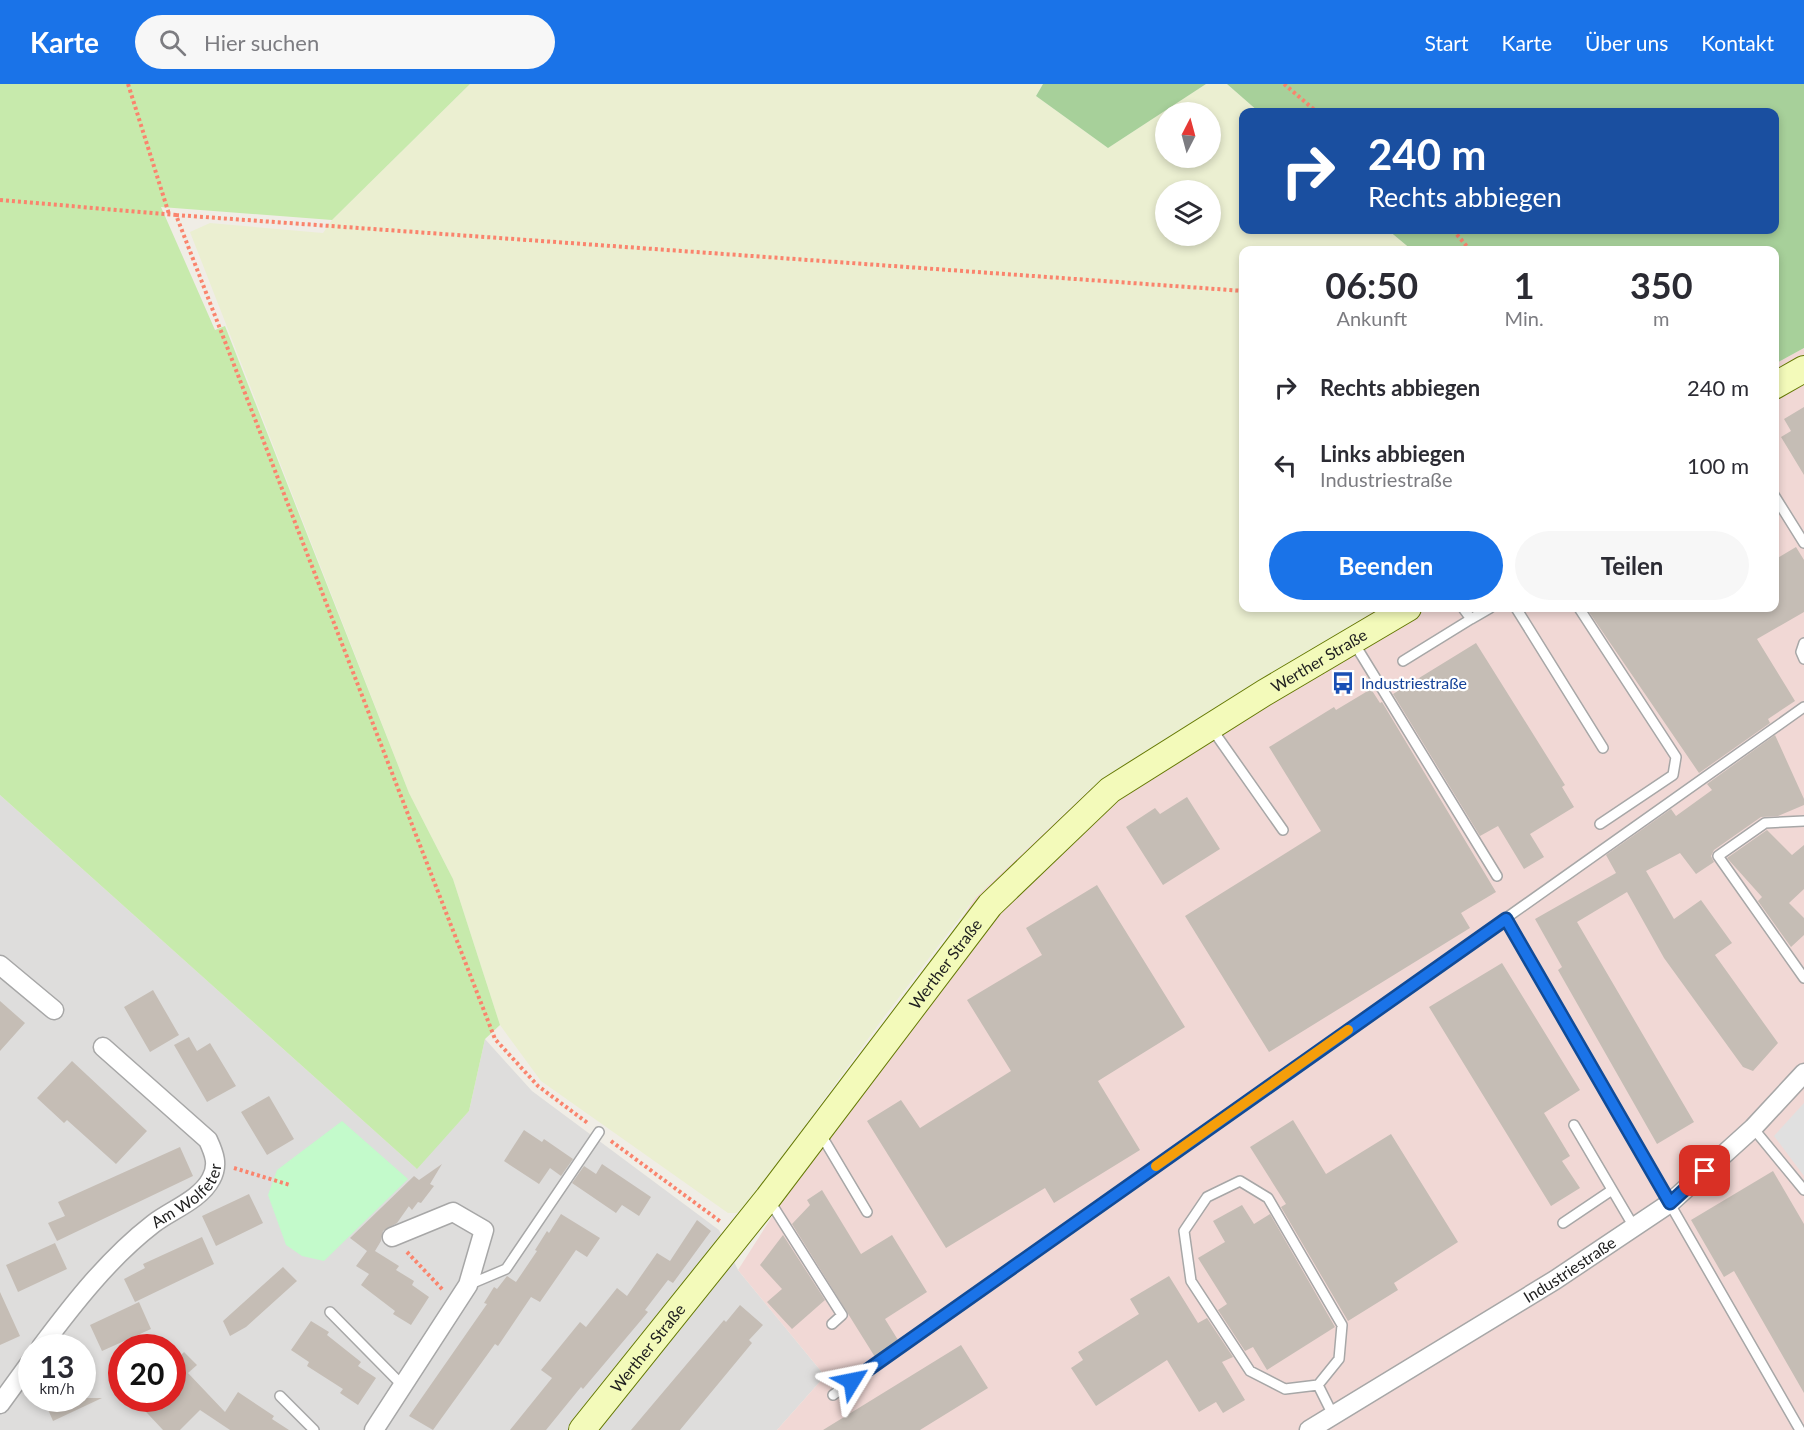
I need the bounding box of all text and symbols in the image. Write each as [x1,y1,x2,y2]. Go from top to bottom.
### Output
search box [135,15,555,69]
text: Karte [30,25,99,59]
icon: search [156,26,189,59]
text: Hier suchen [204,29,319,56]
text: Start [1424,30,1469,55]
text: Karte [1502,30,1552,55]
text: Über uns [1585,30,1668,55]
text: Kontakt [1701,30,1774,55]
north arrow [1155,102,1221,168]
map controls [1155,102,1221,246]
text: 240 m [1368,129,1486,179]
icon: right [1269,132,1347,210]
button: layers [1155,180,1221,246]
text: Rechts abbiegen [1368,180,1562,213]
text: 06:50 [1325,263,1418,307]
text: 1 [1514,263,1535,307]
text: 350 [1630,263,1693,307]
text: Ankunft [1336,306,1407,330]
text: Min. [1505,306,1544,330]
text: m [1653,306,1670,330]
icon: right [1269,371,1302,404]
text: Rechts abbiegen [1320,374,1480,401]
text: 240 m [1687,374,1749,401]
text: Links abbiegen [1320,440,1465,467]
icon: left [1269,449,1302,482]
text: 100 m [1687,452,1749,479]
text: Industriestraße [1320,467,1452,491]
button: Beenden [1269,531,1503,600]
button: Teilen [1515,531,1749,600]
street label: Werther Straße [1267,624,1370,696]
bus stop icon: Industriestraße [1330,670,1356,696]
place label: Industriestraße [1361,673,1467,692]
street label: Werther Straße [905,915,985,1012]
pin [1679,1145,1730,1196]
icon: arrive [1688,1154,1721,1187]
street label: Am Wolfeter [147,1163,224,1231]
street label: Industriestraße [1520,1232,1619,1306]
street label: Werther Straße [606,1300,689,1396]
speed limit sign: 20 [108,1334,186,1412]
text: 13 [40,1348,74,1384]
position arrow [820,1349,884,1413]
text: km/h [39,1379,75,1397]

